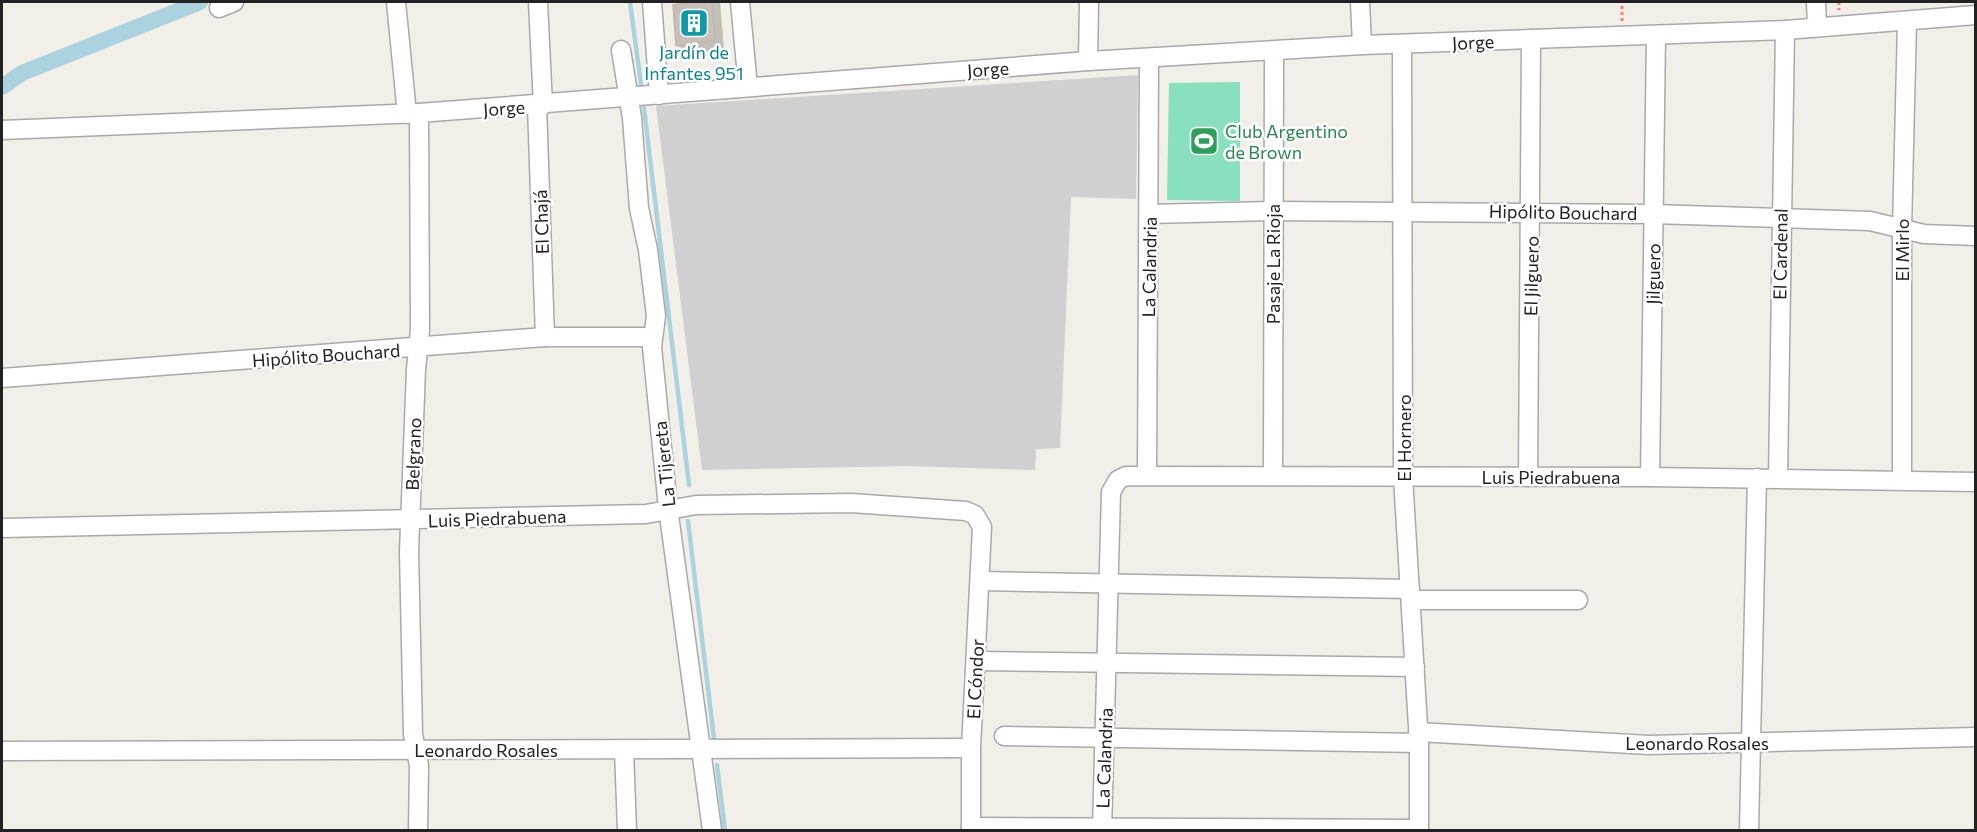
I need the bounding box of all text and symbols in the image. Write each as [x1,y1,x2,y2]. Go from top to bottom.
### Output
building icon: Jardín de Infantes 951 [678,7,710,39]
street label: Jorge [1451,30,1495,54]
place label: Jardín de Infantes 951 [644,41,744,84]
street label: Jorge [966,57,1010,81]
street label: Jorge [482,96,526,120]
place label: Club Argentino de Brown [1225,120,1348,163]
sports icon: Club Argentino de Brown [1188,125,1220,157]
street label: El Chajá [529,189,553,255]
street label: Hipólito Bouchard [1489,200,1637,224]
street label: Pasaje La Rioja [1262,204,1284,324]
street label: El Cardenal [1768,208,1792,300]
street label: La Calandria [1137,216,1161,318]
street label: El Mirlo [1891,218,1913,282]
street label: El Jilguero [1519,236,1543,316]
street label: Jilguero [1641,243,1665,305]
street label: Hipólito Bouchard [251,339,401,371]
street label: El Hornero [1393,394,1415,482]
street label: Belgrano [401,417,425,491]
street label: La Tijereta [649,420,679,508]
street label: Luis Piedrabuena [1482,466,1620,488]
street label: Luis Piedrabuena [427,505,567,531]
street label: El Cóndor [962,638,988,720]
street label: La Calandria [1091,707,1117,809]
street label: Leonardo Rosales [1625,732,1769,754]
street label: Leonardo Rosales [414,739,558,761]

